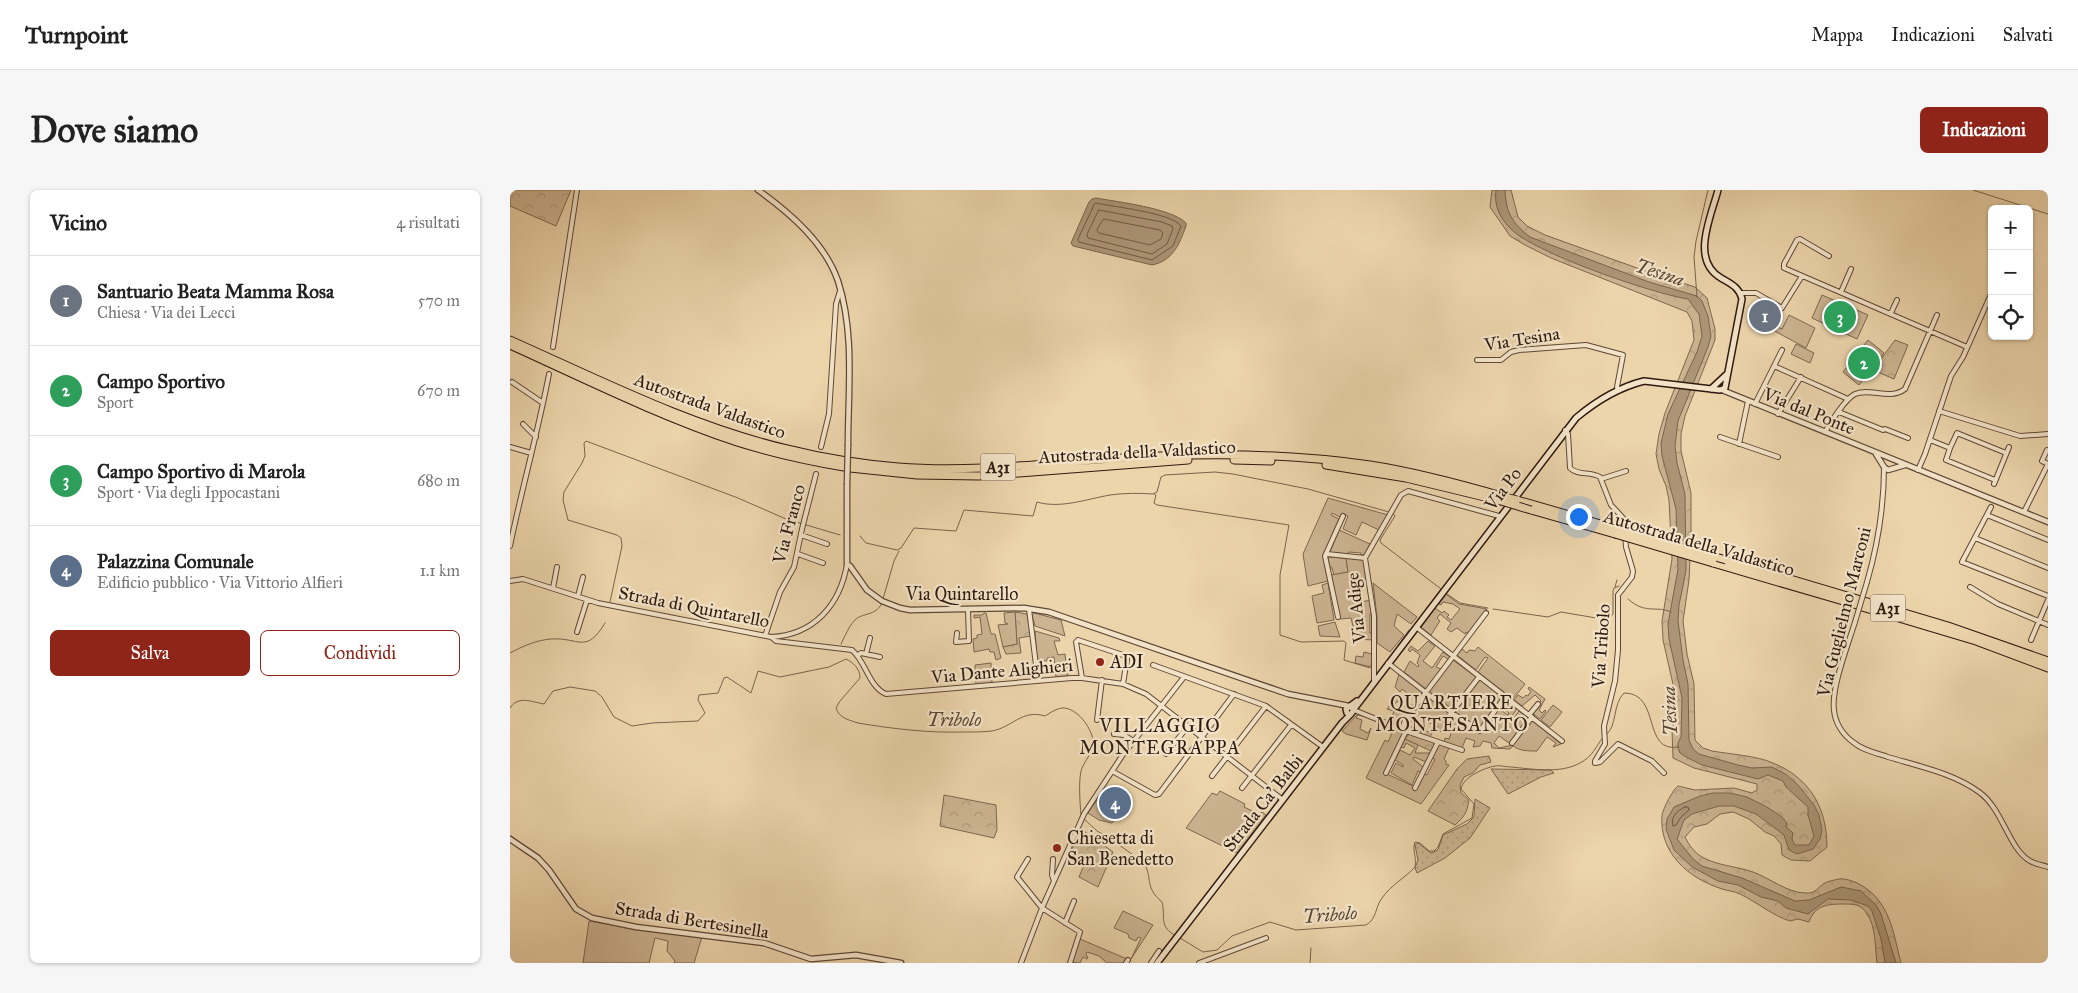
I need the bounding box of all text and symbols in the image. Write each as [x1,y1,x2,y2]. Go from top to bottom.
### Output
text: Turnpoint [25,20,128,50]
text: Mappa [1811,24,1863,46]
text: Indicazioni [1891,24,1975,46]
text: Salvati [2003,24,2053,46]
button: Indicazioni [1920,107,2048,153]
text: Dove siamo [30,109,198,152]
map controls [1988,205,2033,340]
button: + [1988,205,2033,250]
text: Vicino [50,210,107,236]
text: 4 risultati [396,213,460,232]
button: − [1988,250,2033,295]
water label: Tesina [1633,254,1687,291]
text: Santuario Beata Mamma Rosa [97,280,334,303]
text: 1 [63,291,69,310]
text: 570 m [418,291,460,310]
button: locate [1988,295,2033,340]
pin: 1 [1749,297,1781,335]
pin: 3 [1824,298,1856,336]
text: Chiesa · Via dei Lecci [97,303,235,322]
street label: Via Tesina [1482,322,1562,356]
pin: 2 [1848,344,1880,382]
street label: Autostrada Valdastico [630,368,789,444]
text: Campo Sportivo [97,370,225,393]
text: 2 [62,381,70,400]
text: 670 m [417,381,460,400]
street label: Via dal Ponte [1759,382,1858,439]
text: Sport [97,393,134,412]
street label: Autostrada della Valdastico [1037,436,1236,468]
road number: A31 [980,454,1016,480]
text: Campo Sportivo di Marola [97,460,305,483]
street label: Via Po [1479,463,1526,516]
text: 3 [63,471,69,490]
text: 680 m [417,471,460,490]
street label: Via Franco [768,482,810,567]
text: Sport · Via degli Ippocastani [97,483,280,502]
your location [1566,504,1592,530]
street label: Autostrada della Valdastico [1600,505,1797,581]
street label: Via Guglielmo Marconi [1812,525,1877,701]
text: Palazzina Comunale [97,550,254,573]
text: 4 [62,561,70,580]
text: 1.1 km [420,561,460,580]
street label: Via Adige [1341,572,1372,645]
text: Edificio pubblico · Via Vittorio Alfieri [97,573,343,592]
street label: Strada di Quintarello [617,582,771,632]
street label: Via Quintarello [905,583,1018,605]
road number: A31 [1870,594,1906,622]
street label: Via Tribolo [1587,603,1615,690]
button: Salva [50,630,250,676]
button: Condividi [260,630,460,676]
place label: ADI [1109,651,1144,673]
street label: Via Dante Alighieri [929,654,1074,689]
marker: ADI [1094,656,1106,668]
water label: Tesina [1657,685,1682,736]
district label: QUARTIERE MONTESANTO [1375,691,1529,736]
water label: Tribolo [927,708,981,731]
district label: VILLAGGIO MONTEGRAPPA [1079,714,1241,759]
street label: Strada Ca' Balbi [1218,750,1308,856]
pin: 4 [1099,784,1131,822]
place label: Chiesetta di San Benedetto [1067,827,1174,870]
marker: Chiesetta di San Benedetto [1051,842,1063,854]
street label: Strada di Bertesinella [613,897,771,943]
water label: Tribolo [1302,901,1358,928]

